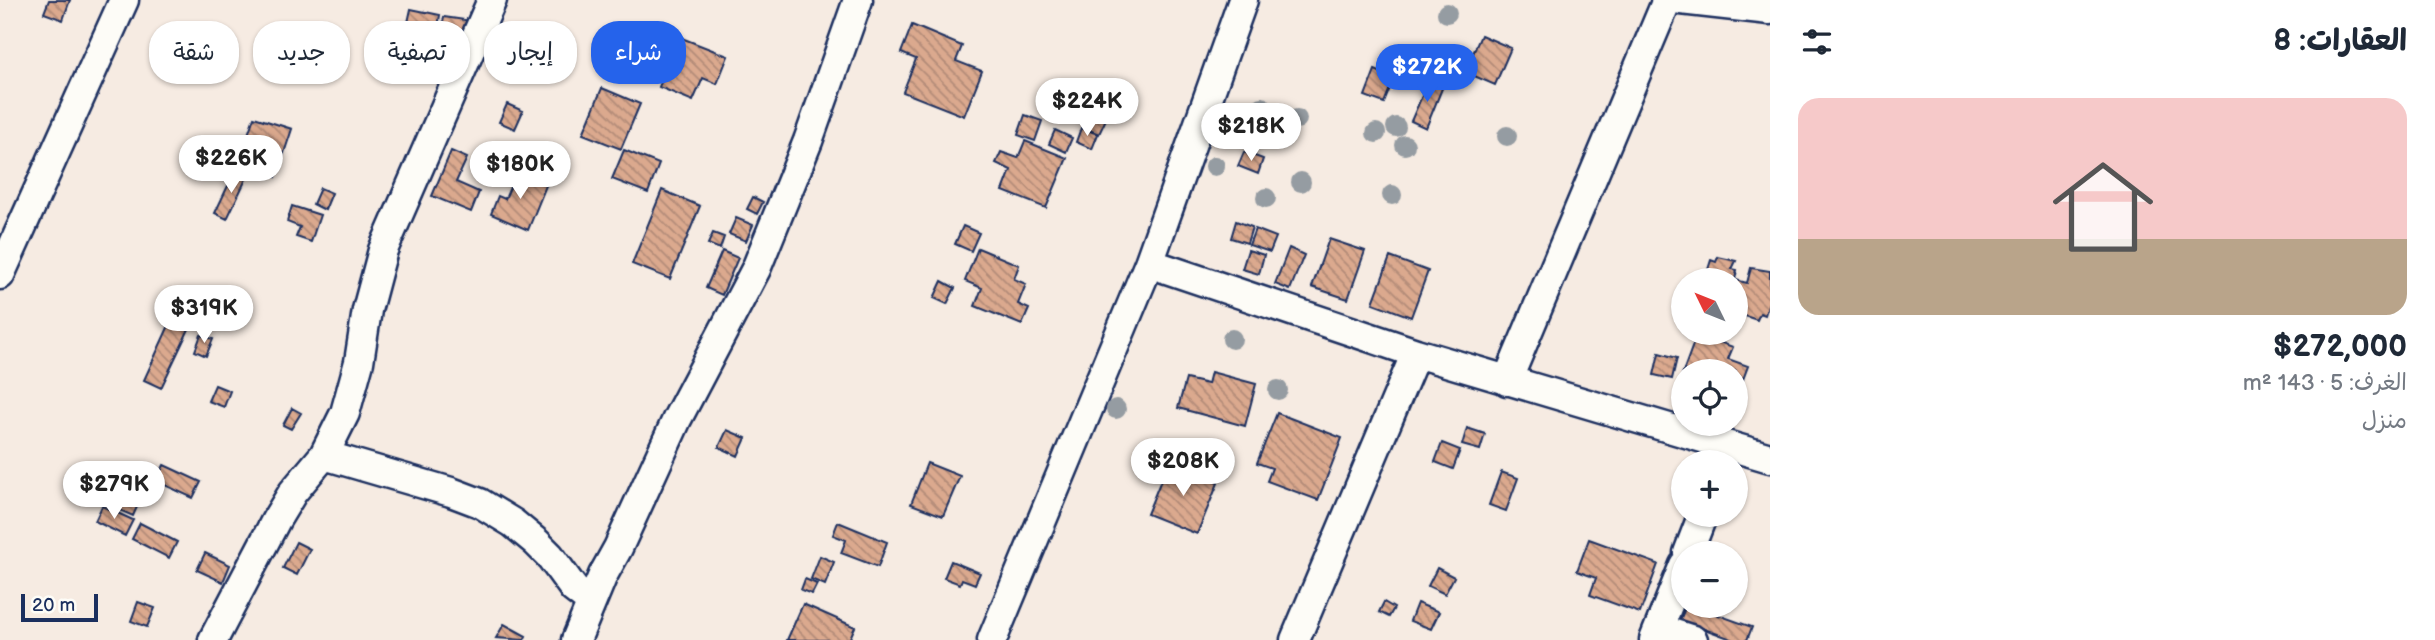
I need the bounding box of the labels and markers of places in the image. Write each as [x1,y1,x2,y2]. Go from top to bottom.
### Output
pin: $272K [1378,44,1476,104]
pin: $224K [1038,78,1136,138]
pin: $218K [1202,104,1300,163]
pin: $226K [182,136,280,195]
pin: $180K [471,142,569,201]
pin: $319K [155,286,253,345]
pin: $208K [1134,438,1232,498]
pin: $279K [65,462,163,521]

